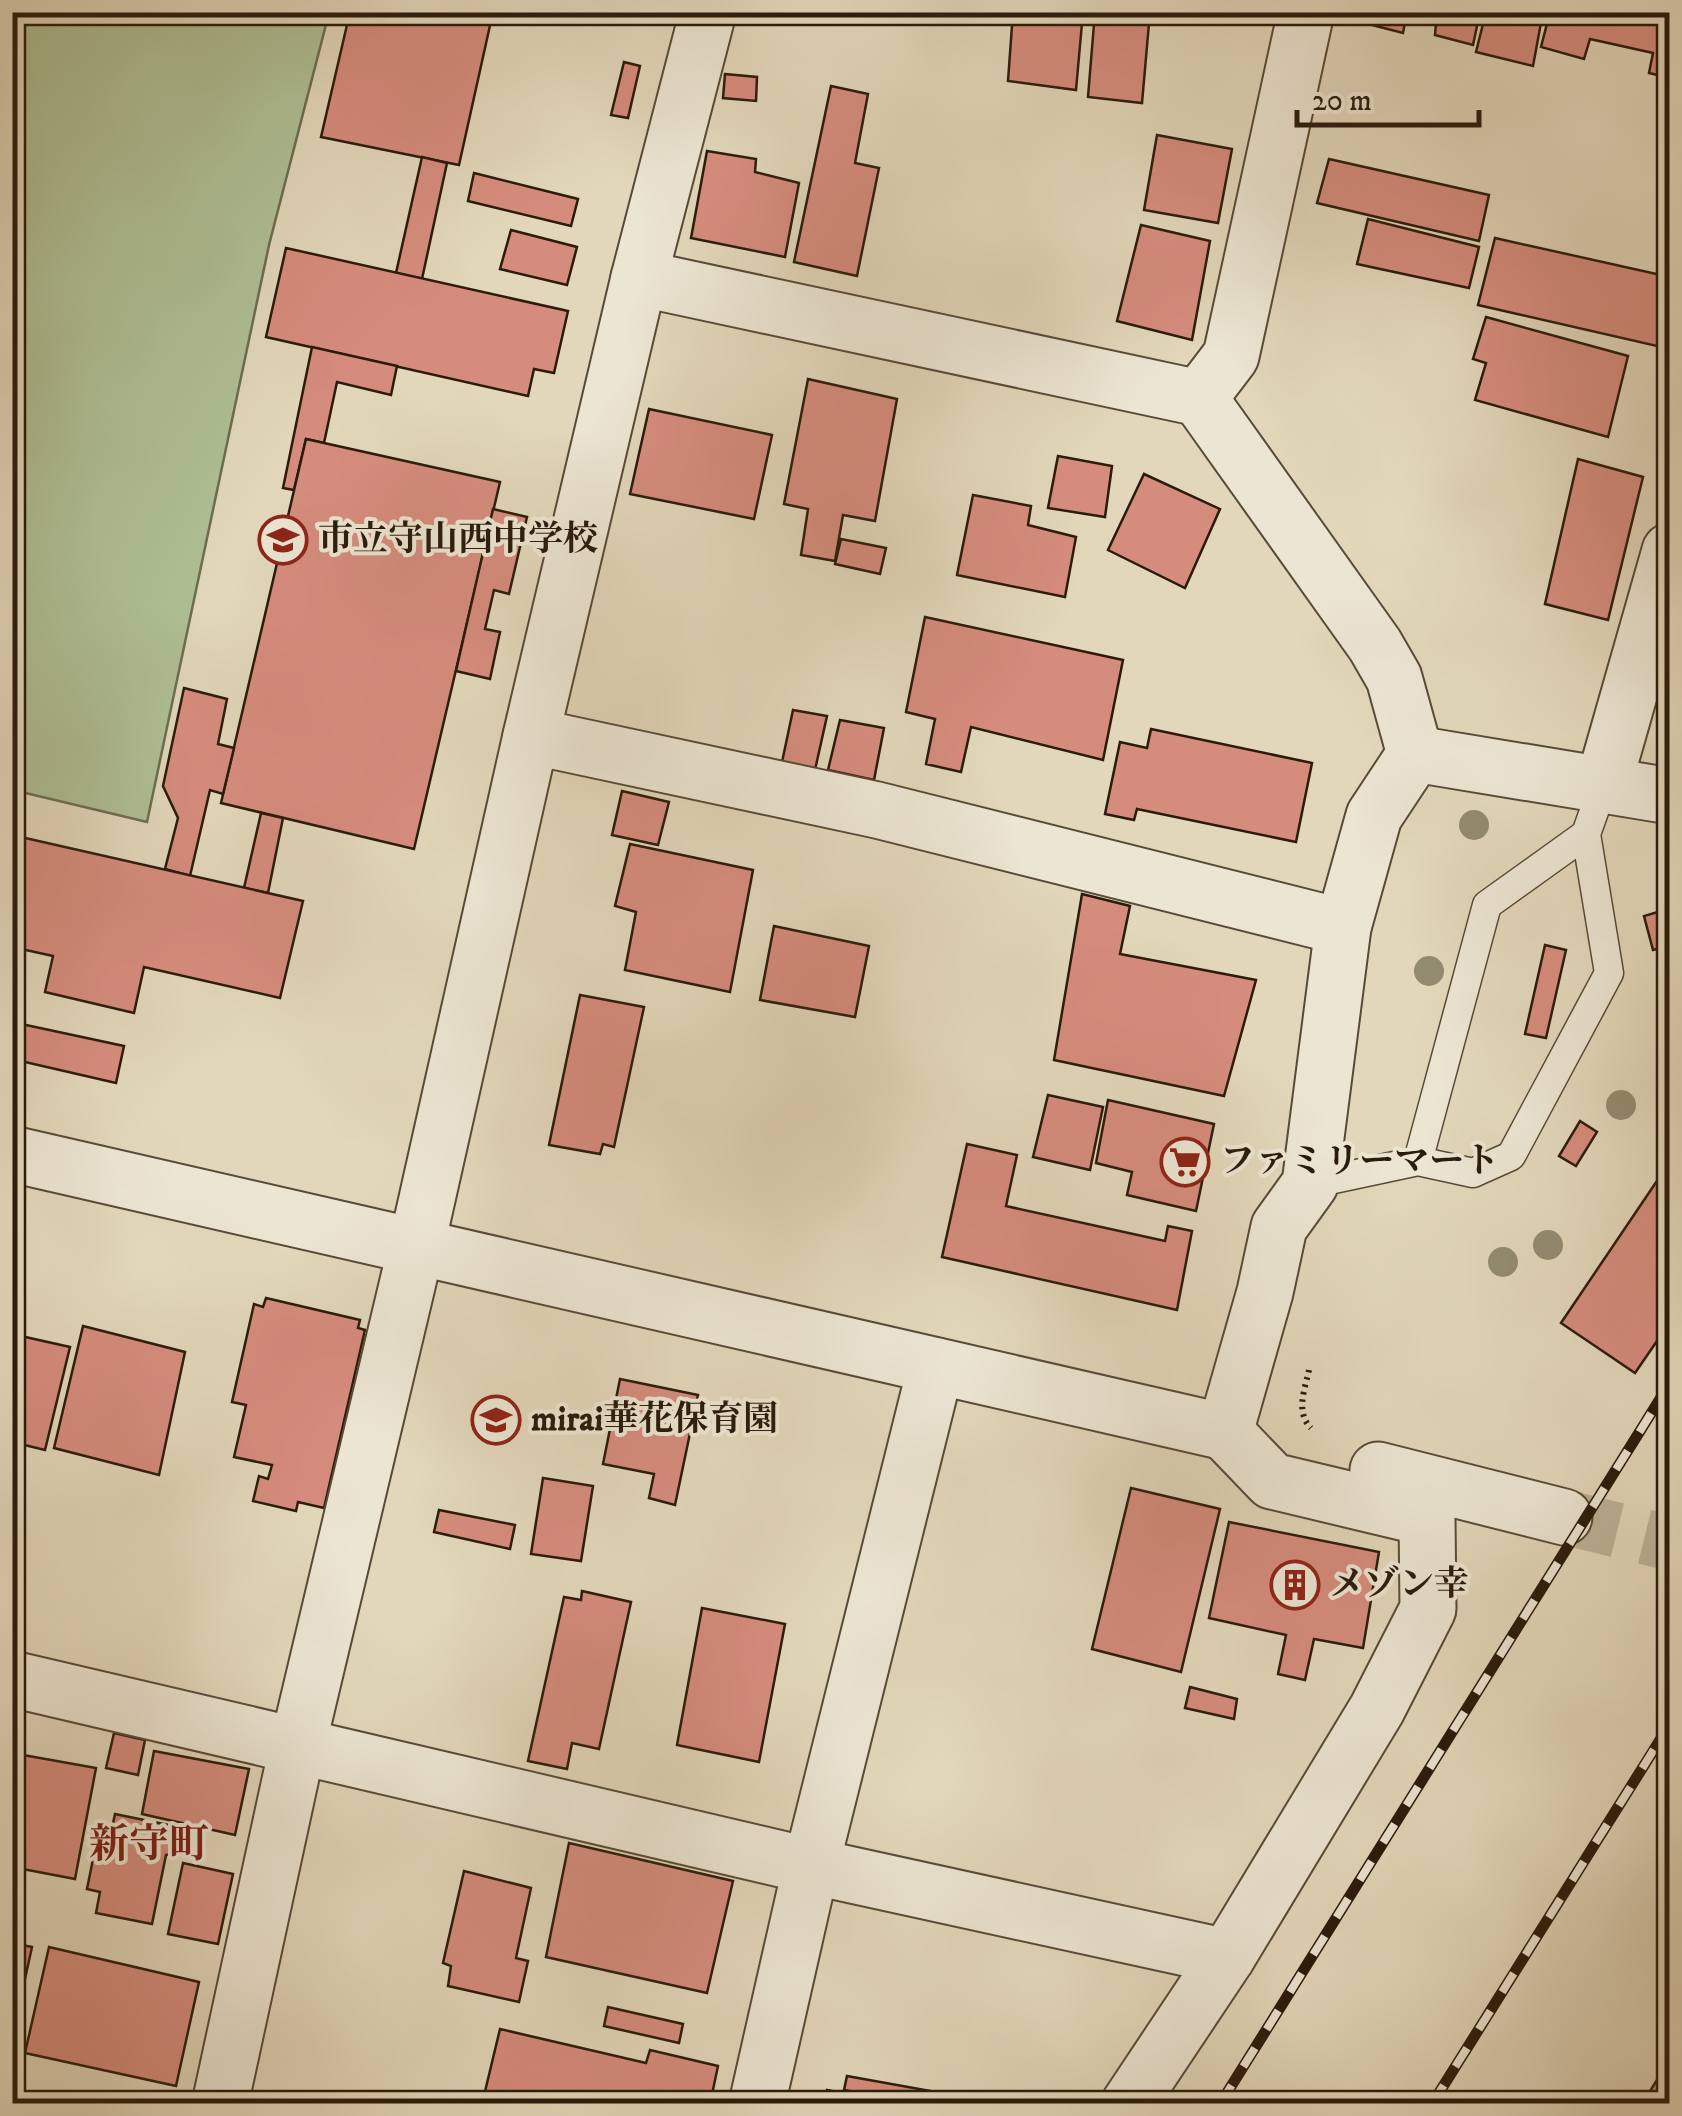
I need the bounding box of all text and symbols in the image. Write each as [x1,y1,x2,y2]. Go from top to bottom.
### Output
scale bar [1297,65,1480,127]
text: 20 m [1312,83,1372,120]
school or university icon: 市立守山西中学校 [257,514,309,566]
place label: 市立守山西中学校 [318,518,598,562]
supermarket icon: ファミリーマート [1159,1136,1211,1188]
place label: ファミリーマート [1220,1140,1499,1184]
school or university icon: mirai華花保育園 [470,1394,522,1446]
place label: mirai華花保育園 [531,1398,778,1442]
building icon: メゾン幸 [1269,1559,1321,1611]
place label: メゾン幸 [1330,1563,1469,1607]
district label: 新守町 [89,1821,209,1871]

